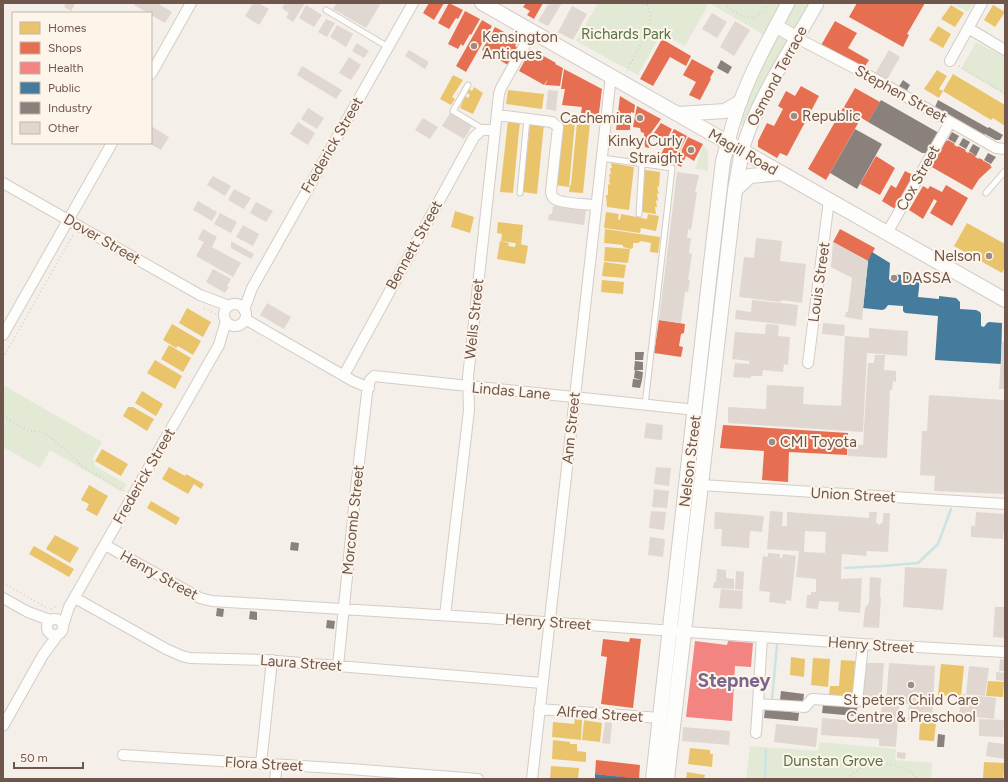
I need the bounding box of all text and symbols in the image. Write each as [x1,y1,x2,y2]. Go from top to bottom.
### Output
legend [12,12,152,144]
text: Homes [48,21,87,35]
street label: Osmond Terrace [743,23,811,129]
park label: Richards Park [581,25,672,43]
place label: Kensington Antiques [482,28,558,63]
text: Shops [48,41,82,55]
marker: Kensington Antiques [469,41,479,51]
text: Health [48,61,84,75]
street label: Stephen Street [852,61,950,127]
text: Public [48,81,81,95]
street label: Frederick Street [297,94,367,196]
text: Industry [48,101,93,115]
place label: Republic [802,107,861,125]
place label: Cachemira [560,109,632,127]
marker: Republic [789,111,799,121]
marker: Cachemira [635,113,645,123]
text: Other [48,121,79,135]
street label: Magill Road [705,125,781,179]
place label: Kinky Curly Straight [608,132,683,167]
street label: Cox Street [893,142,944,214]
marker: Kinky Curly Straight [686,145,696,155]
street label: Bennett Street [382,197,446,293]
street label: Dover Street [61,210,144,268]
street label: Louis Street [804,240,834,323]
place label: Nelson [934,247,981,265]
marker: Nelson [984,251,994,261]
place label: DASSA [902,269,951,287]
marker: DASSA [889,273,899,283]
street label: Wells Street [461,277,487,360]
street label: Lindas Lane [471,379,551,403]
street label: Ann Street [558,391,584,465]
street label: Nelson Street [675,413,705,508]
street label: Frederick Street [109,425,179,527]
place label: CMI Toyota [780,433,857,451]
marker: CMI Toyota [767,437,777,447]
street label: Morcomb Street [338,464,368,576]
street label: Union Street [810,484,896,506]
street label: Henry Street [117,546,201,604]
street label: Henry Street [504,610,592,634]
street label: Henry Street [827,633,915,657]
street label: Laura Street [259,651,343,675]
district label: Stepney [698,669,770,692]
marker: St peters Child Care Centre & Preschool [906,680,916,690]
place label: St peters Child Care Centre & Preschool [843,691,979,726]
street label: Alfred Street [556,702,644,726]
scale bar [14,744,83,770]
text: 50 m [20,751,48,765]
park label: Dunstan Grove [783,752,883,770]
street label: Flora Street [224,753,304,775]

